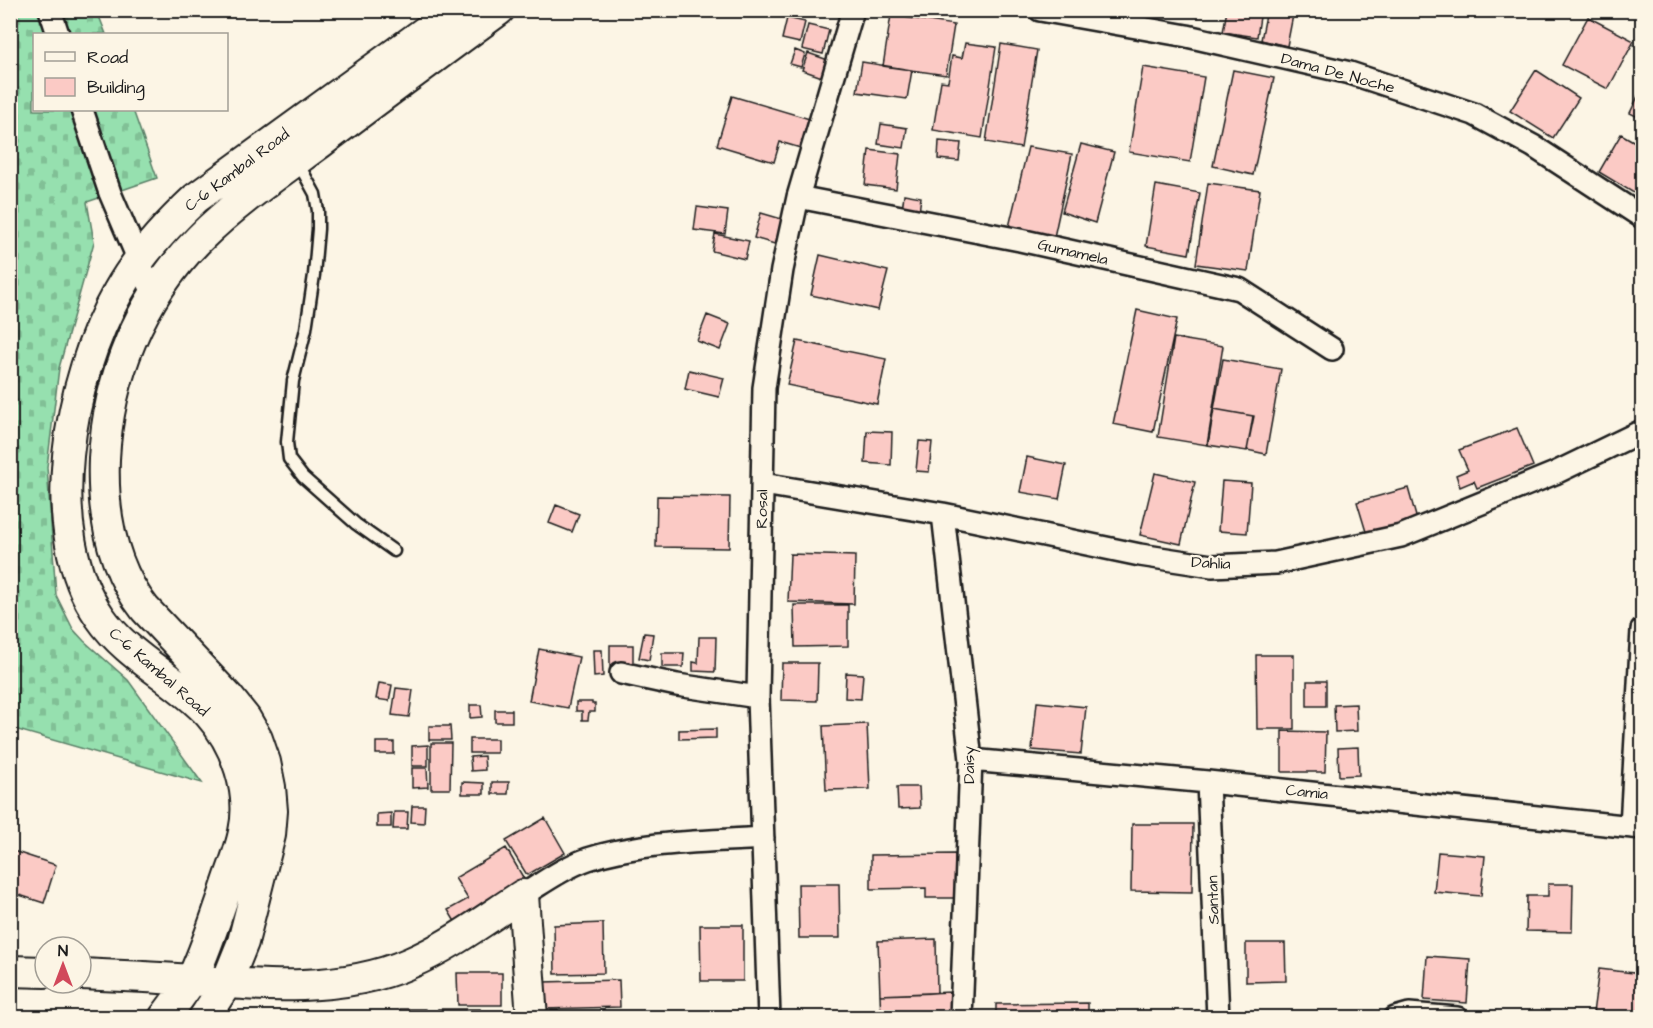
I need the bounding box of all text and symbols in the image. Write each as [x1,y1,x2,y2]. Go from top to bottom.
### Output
legend [33,33,228,111]
text: Road [87,45,128,70]
street label: Dama De Noche [1279,47,1398,99]
text: Building [87,75,145,101]
street label: C-6 Kambal Road [180,123,294,217]
street label: Gumamela [1036,233,1110,271]
street label: Rosal [751,489,773,529]
street label: Dahlia [1191,551,1231,575]
street label: C-6 Kambal Road [104,622,214,722]
street label: Daisy [958,746,981,784]
street label: Camia [1285,779,1329,805]
street label: Santan [1201,875,1225,925]
north arrow [33,935,93,995]
text: N [58,940,68,962]

